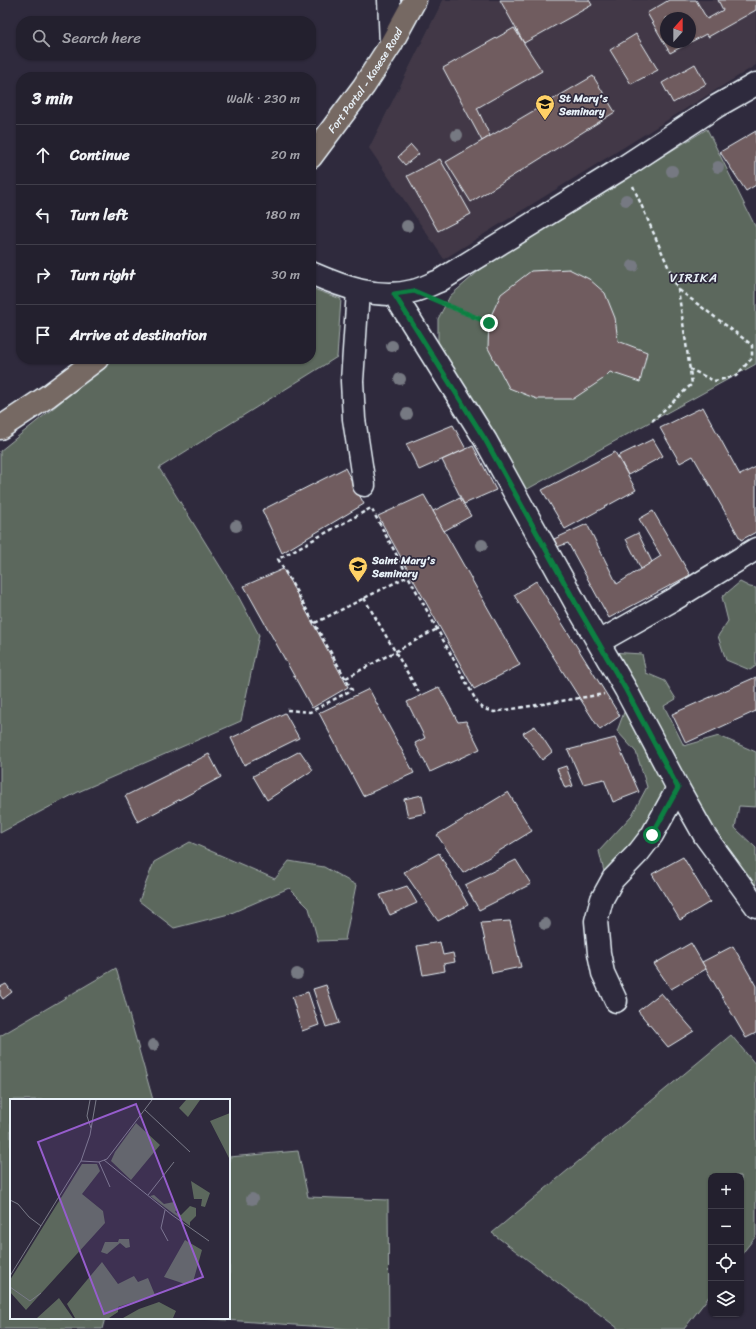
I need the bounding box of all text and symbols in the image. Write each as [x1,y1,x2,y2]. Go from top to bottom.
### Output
north arrow [660,12,696,48]
search box [16,16,316,60]
street label: Fort Portal - Kasese Road [323,23,409,137]
text: Search here [62,25,141,51]
icon: search [30,27,52,49]
text: 3 min [32,83,73,113]
text: Walk · 230 m [226,87,300,110]
place label: St Mary's Seminary [558,89,609,121]
school or university icon: St Mary's Seminary [534,93,556,121]
text: Continue [70,142,130,168]
text: 20 m [271,143,300,166]
icon: ahead [32,144,54,166]
text: Turn left [70,202,128,228]
text: 180 m [265,203,300,226]
icon: left [32,204,54,226]
text: Turn right [70,262,135,288]
text: 30 m [271,263,300,286]
icon: right [32,264,54,286]
district label: VIRIKA [670,266,718,289]
route end [480,314,498,332]
text: Arrive at destination [70,322,207,348]
icon: arrive [32,324,54,346]
place label: Saint Mary's Seminary [371,551,436,583]
school or university icon: Saint Mary's Seminary [347,555,369,583]
route start [643,826,661,844]
inset map [10,1099,230,1319]
map controls [708,1173,744,1317]
button: + [708,1173,744,1209]
button: − [708,1209,744,1245]
button: locate [708,1245,744,1281]
button: layers [708,1281,744,1317]

